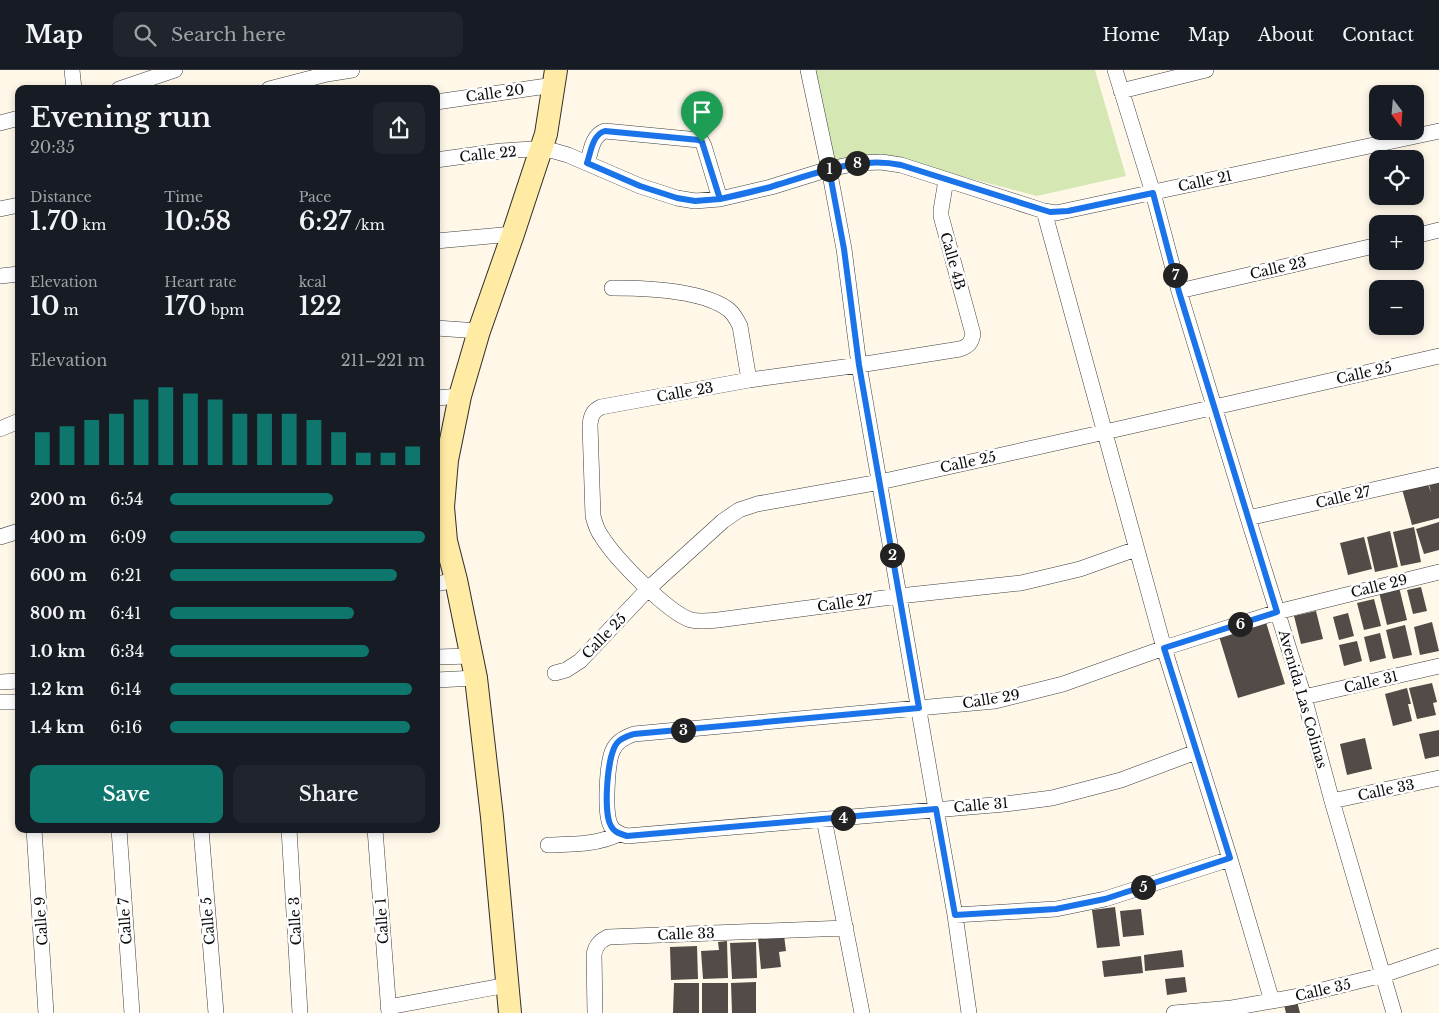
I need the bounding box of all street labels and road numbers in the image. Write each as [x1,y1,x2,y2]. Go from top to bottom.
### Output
street label: Calle 20 [465,80,525,106]
street label: Calle 22 [459,142,517,166]
street label: Calle 21 [1176,166,1234,196]
street label: Calle 4B [936,230,970,292]
street label: Calle 23 [1248,253,1308,283]
street label: Calle 25 [1334,358,1394,388]
street label: Calle 23 [655,378,715,406]
street label: Calle 25 [938,447,998,477]
street label: Calle 27 [1314,482,1373,512]
street label: Calle 29 [1349,570,1409,602]
street label: Calle 27 [816,590,875,616]
street label: Calle 25 [578,609,630,663]
street label: Avenida Las Colinas [1274,627,1331,770]
street label: Calle 31 [1342,667,1400,697]
street label: Calle 29 [961,686,1021,712]
street label: Calle 33 [1356,775,1416,805]
street label: Calle 31 [953,794,1009,816]
street label: Calle 9 [30,896,52,946]
street label: Calle 7 [114,896,136,945]
street label: Calle 5 [197,896,219,946]
street label: Calle 3 [285,896,305,946]
street label: Calle 1 [371,897,393,945]
street label: Calle 33 [657,924,715,944]
street label: Calle 35 [1293,975,1353,1005]

